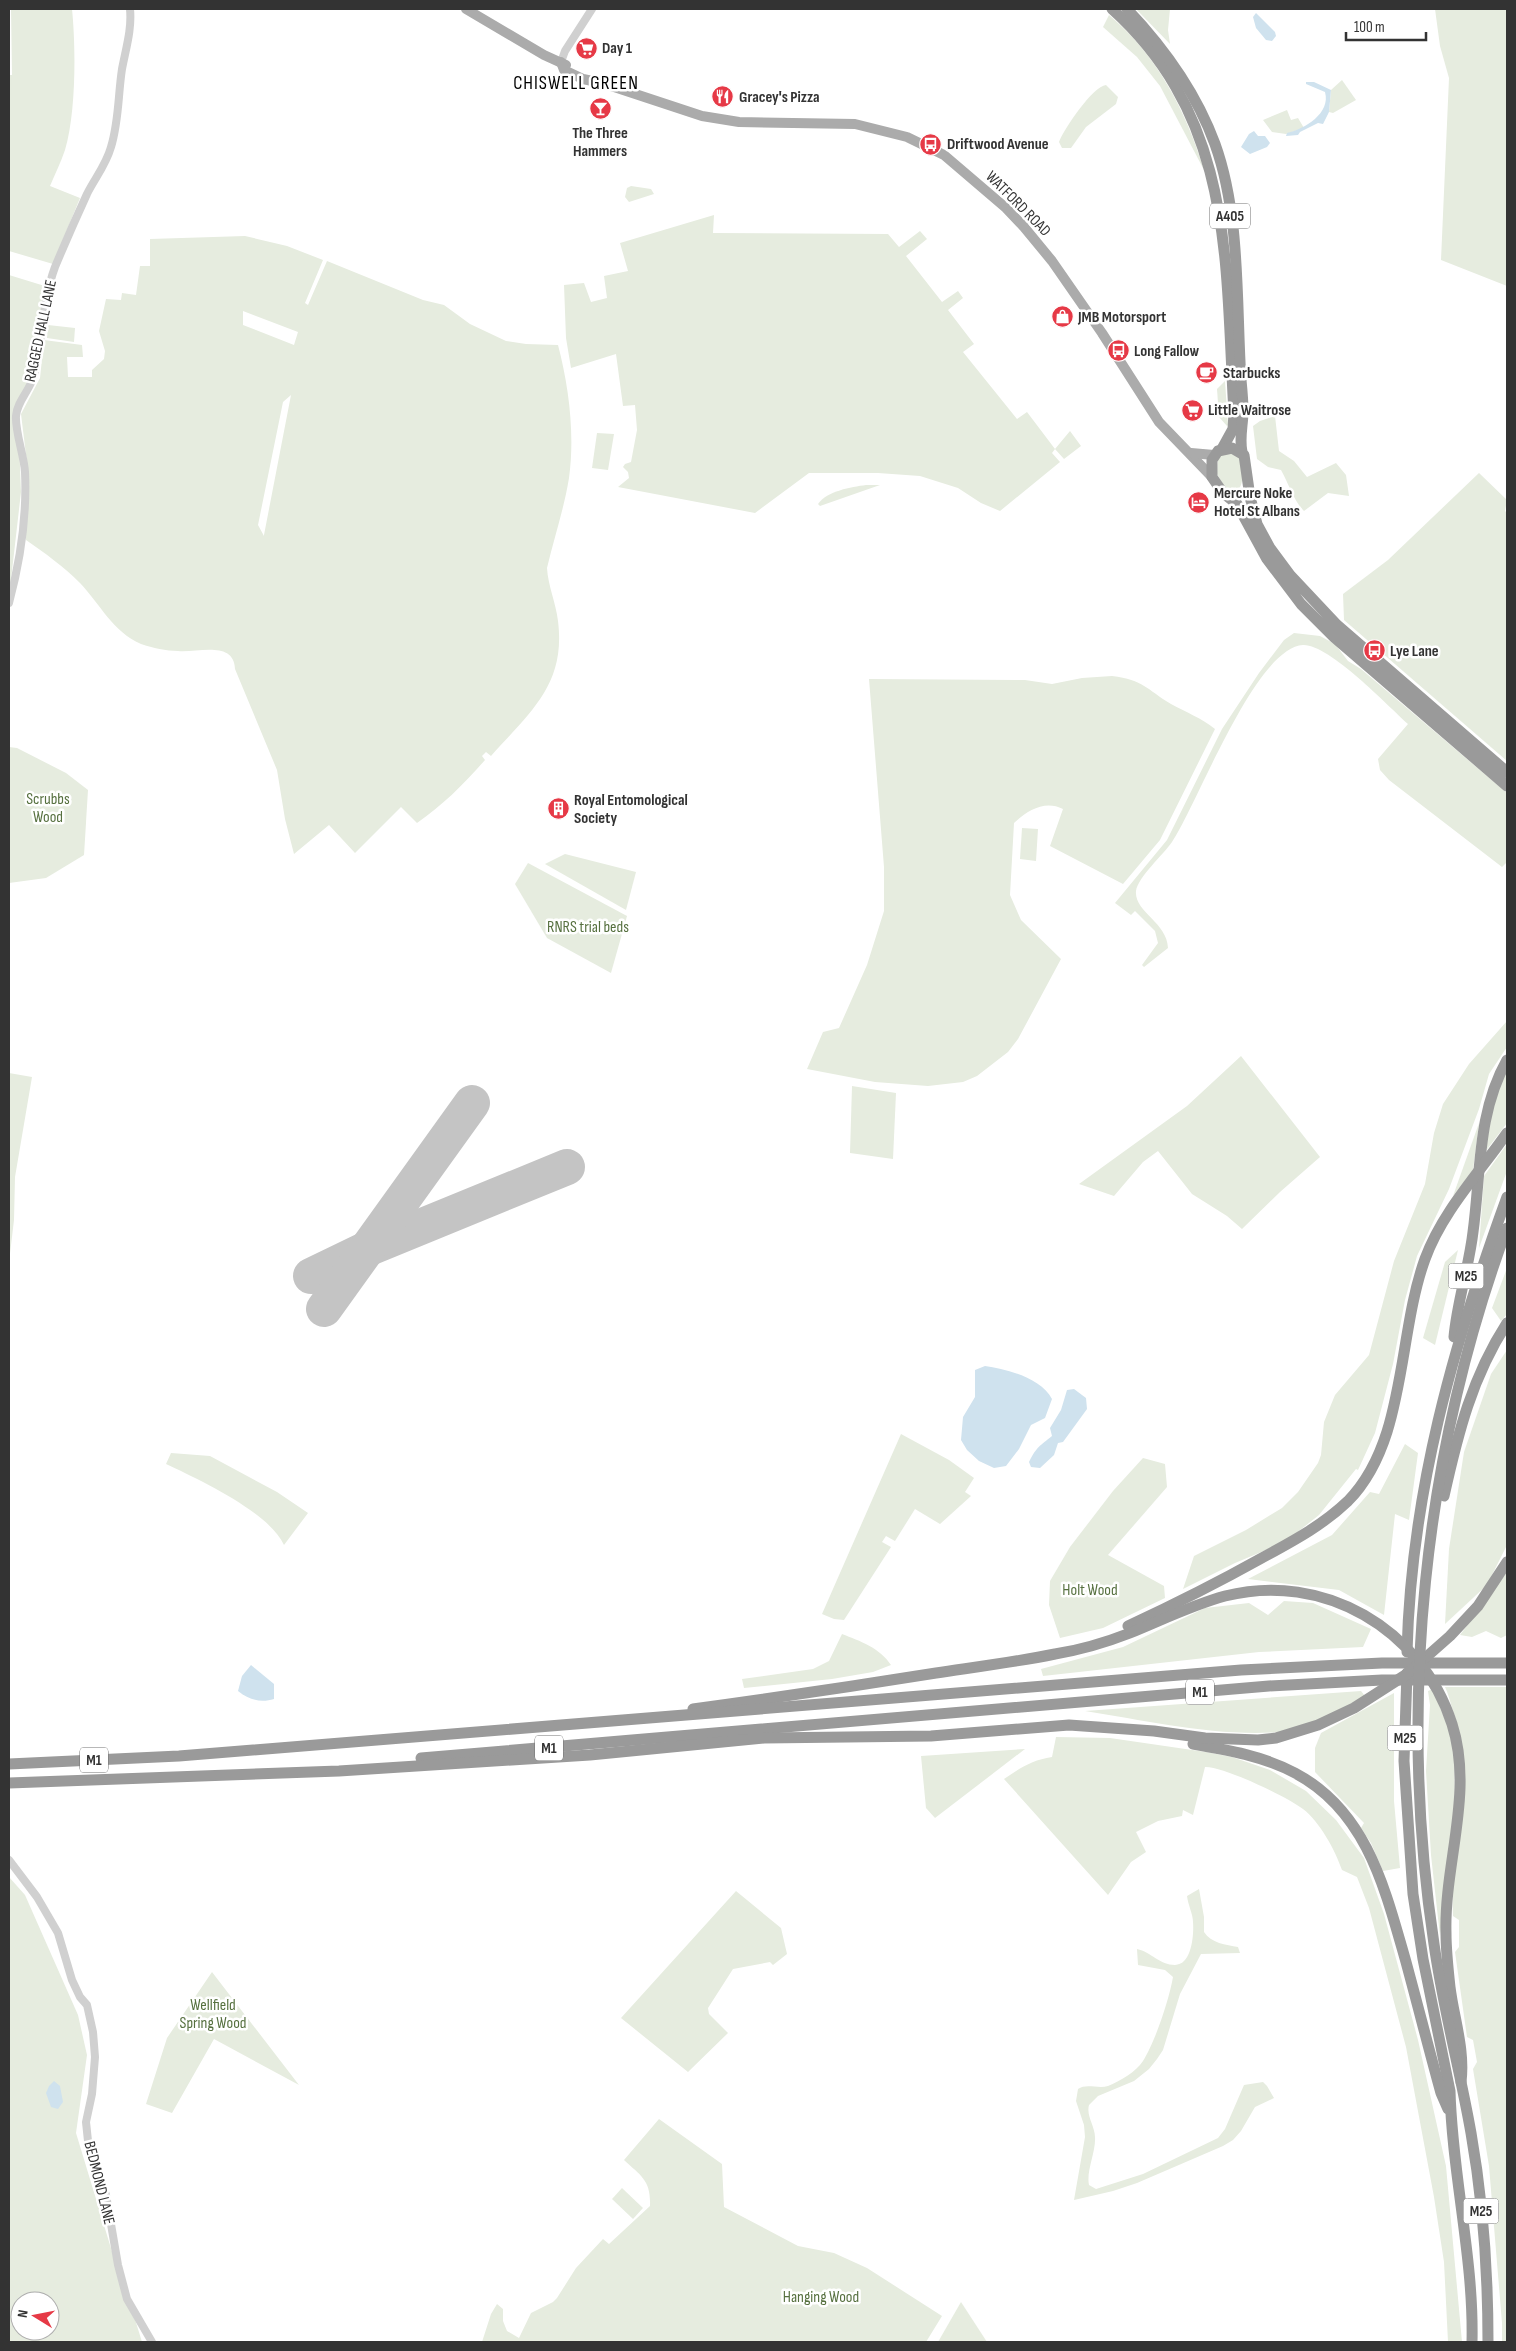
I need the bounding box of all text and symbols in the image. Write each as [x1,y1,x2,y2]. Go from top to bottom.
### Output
scale bar [1346,10,1426,42]
text: 100 m [1354,18,1385,37]
supermarket icon: Day 1 [574,36,598,60]
place label: Day 1 [602,39,633,58]
district label: CHISWELL GREEN [513,72,639,95]
restaurant icon: Gracey's Pizza [711,85,735,109]
place label: Gracey's Pizza [739,88,820,107]
bar icon: The Three Hammers [588,97,612,121]
place label: The Three Hammers [572,124,628,161]
bus stop icon: Driftwood Avenue [919,132,943,156]
place label: Driftwood Avenue [947,135,1049,154]
street label: WATFORD ROAD [981,167,1055,241]
road number: A405 [1210,204,1250,228]
street label: RAGGED HALL LANE [21,278,61,384]
shop icon: JMB Motorsport [1050,305,1074,329]
place label: JMB Motorsport [1077,308,1166,327]
bus stop icon: Long Fallow [1106,339,1130,363]
place label: Long Fallow [1134,342,1200,361]
cafe icon: Starbucks [1195,361,1219,385]
place label: Starbucks [1223,364,1280,383]
supermarket icon: Little Waitrose [1180,398,1204,422]
place label: Little Waitrose [1208,401,1291,420]
place label: Mercure Noke Hotel St Albans [1214,484,1300,521]
hotel icon: Mercure Noke Hotel St Albans [1186,490,1210,514]
bus stop icon: Lye Lane [1362,639,1386,663]
place label: Lye Lane [1390,642,1439,661]
park label: Scrubbs Wood [26,790,70,827]
place label: Royal Entomological Society [574,791,688,828]
building icon: Royal Entomological Society [546,797,570,821]
park label: RNRS trial beds [547,918,629,937]
road number: M25 [1448,1264,1484,1288]
park label: Holt Wood [1062,1581,1118,1600]
road number: M1 [1186,1680,1214,1704]
road number: M25 [1388,1726,1422,1750]
road number: M1 [535,1736,563,1760]
road number: M1 [80,1748,108,1772]
park label: Wellfield Spring Wood [180,1996,246,2033]
street label: BEDMOND LANE [79,2139,119,2227]
road number: M25 [1464,2198,1498,2224]
park label: Hanging Wood [783,2288,859,2307]
north arrow [10,2291,60,2341]
text: N [14,2309,32,2319]

